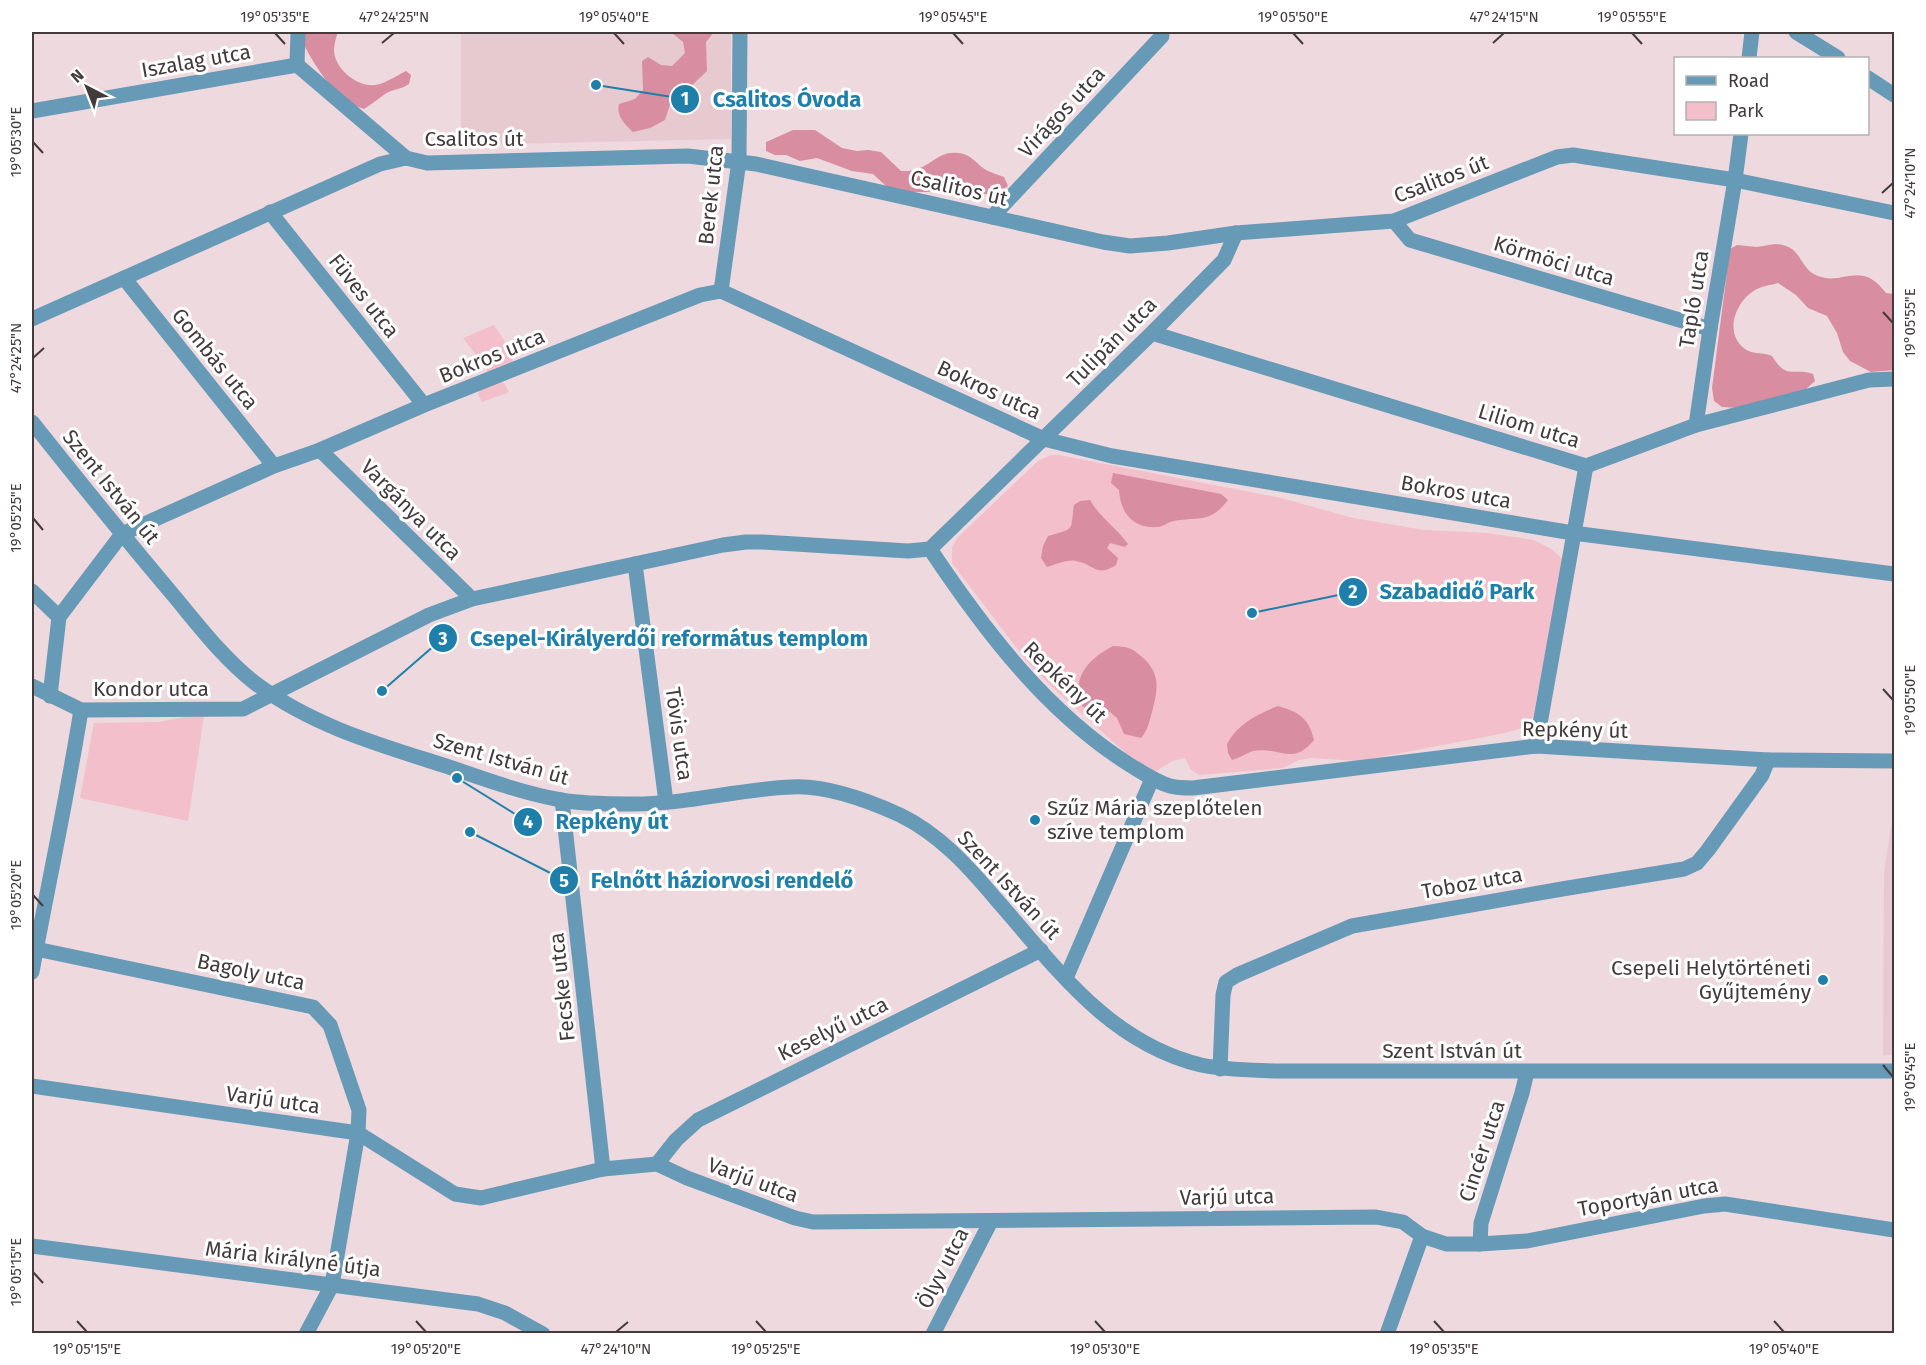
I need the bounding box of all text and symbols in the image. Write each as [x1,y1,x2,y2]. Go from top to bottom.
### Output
text: 19°05'35"E [240,8,310,26]
text: 47°24'25"N [359,8,429,26]
text: 19°05'40"E [579,8,649,26]
text: 19°05'45"E [918,8,988,26]
text: 19°05'50"E [1258,8,1328,26]
text: 47°24'15"N [1469,8,1539,26]
text: 19°05'55"E [1597,8,1667,26]
street label: Iszalag utca [139,39,253,83]
north arrow [57,57,117,117]
legend [1674,57,1869,135]
street label: Virágos utca [1013,61,1111,163]
text: N [67,66,88,87]
text: Road [1728,70,1770,92]
callout: Csalitos Óvoda [670,79,873,119]
text: Csalitos Óvoda [713,86,861,113]
text: 1 [681,88,689,110]
text: Park [1728,100,1764,122]
text: 19°05'30"E [7,107,25,177]
street label: Csalitos út [424,126,524,152]
street label: Berek utca [693,144,729,246]
text: 47°24'10"N [1901,148,1919,218]
street label: Csalitos út [1390,149,1492,209]
street label: Csalitos út [908,164,1011,212]
street label: Körmöci utca [1490,230,1618,292]
street label: Tapló utca [1673,248,1715,350]
street label: Füves utca [323,249,405,343]
text: 19°05'55"E [1901,288,1919,358]
street label: Tulipán utca [1062,292,1162,392]
street label: Gombás utca [166,303,264,415]
text: 47°24'25"N [7,323,25,393]
street label: Bokros utca [435,323,549,389]
street label: Bokros utca [933,355,1045,425]
street label: Liliom utca [1475,398,1583,454]
street label: Szent István út [57,425,165,550]
street label: Vargánya utca [355,454,467,566]
street label: Bokros utca [1399,470,1513,514]
text: 19°05'25"E [7,483,25,553]
callout: Szabadidő Park [1338,572,1547,612]
text: Szabadidő Park [1380,578,1535,605]
text: 2 [1348,581,1358,603]
callout: Csepel-Királyerdői református templom [428,618,880,658]
text: Csepel-Királyerdői református templom [470,625,868,652]
text: 3 [437,628,448,650]
street label: Repkény út [1018,636,1113,729]
text: 19°05'50"E [1901,665,1919,735]
street label: Kondor utca [93,676,209,702]
street label: Tövis utca [660,686,698,782]
street label: Repkény út [1522,716,1629,744]
street label: Szent István út [430,727,572,791]
place label: Szűz Mária szeplőtelen szíve templom [1047,795,1263,845]
callout: Repkény út [513,802,680,842]
text: Repkény út [556,808,669,835]
text: 4 [523,811,533,833]
marker: Szűz Mária szeplőtelen szíve templom [1028,813,1042,827]
street label: Szent István út [952,825,1066,945]
text: 19°05'20"E [7,860,25,930]
callout: Felnőtt háziorvosi rendelő [549,860,865,900]
street label: Toboz utca [1419,861,1525,905]
text: Felnőtt háziorvosi rendelő [591,867,854,894]
text: 5 [559,870,569,892]
street label: Fecske utca [543,931,581,1043]
street label: Bagoly utca [195,948,307,996]
place label: Csepeli Helytörténeti Gyűjtemény [1611,955,1812,1005]
marker: Csepeli Helytörténeti Gyűjtemény [1816,973,1830,987]
street label: Keselyű utca [774,991,892,1067]
street label: Szent István út [1382,1038,1522,1064]
text: 19°05'45"E [1901,1042,1919,1112]
street label: Varjú utca [224,1081,322,1119]
street label: Cincér utca [1453,1097,1511,1205]
street label: Varjú utca [704,1152,802,1208]
street label: Toportyán utca [1576,1172,1720,1222]
street label: Varjú utca [1179,1183,1275,1211]
street label: Ölyv utca [912,1223,974,1313]
street label: Mária királyné útja [204,1235,382,1283]
text: 19°05'15"E [7,1238,25,1306]
text: 19°05'15"E [53,1340,121,1358]
text: 19°05'20"E [391,1340,461,1358]
text: 47°24'10"N [581,1340,651,1358]
text: 19°05'25"E [731,1340,801,1358]
text: 19°05'30"E [1070,1340,1140,1358]
text: 19°05'35"E [1409,1340,1479,1358]
text: 19°05'40"E [1749,1340,1819,1358]

